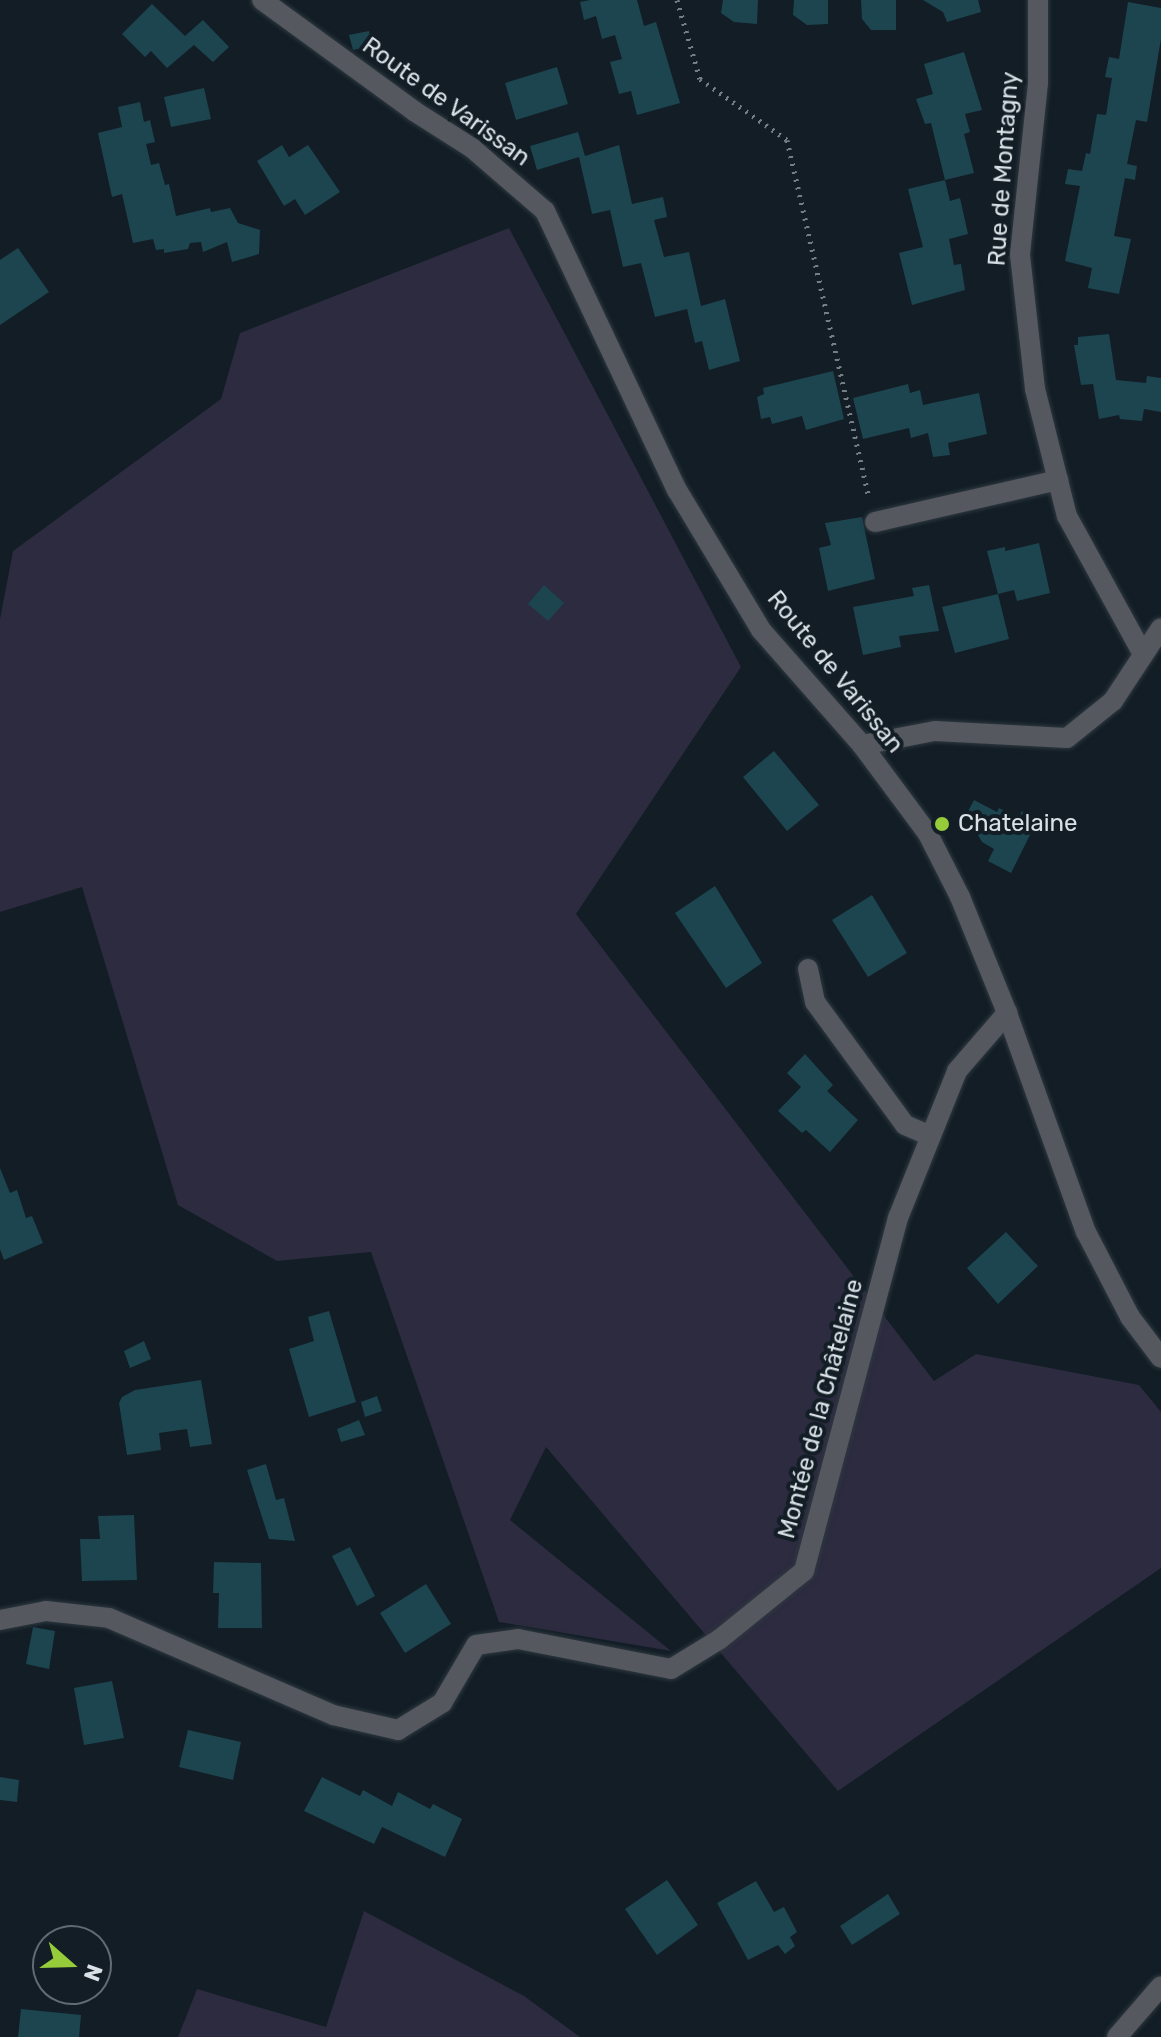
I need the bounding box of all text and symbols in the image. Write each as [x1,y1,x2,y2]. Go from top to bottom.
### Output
street label: Route de Varissan [356,31,536,173]
street label: Rue de Montagny [983,71,1025,267]
street label: Route de Varissan [761,585,909,759]
place label: Chatelaine [958,810,1077,838]
marker: Chatelaine [933,815,951,833]
street label: Montée de la Châtelaine [772,1276,870,1542]
north arrow [32,1925,112,2005]
text: N [78,1961,109,1985]

